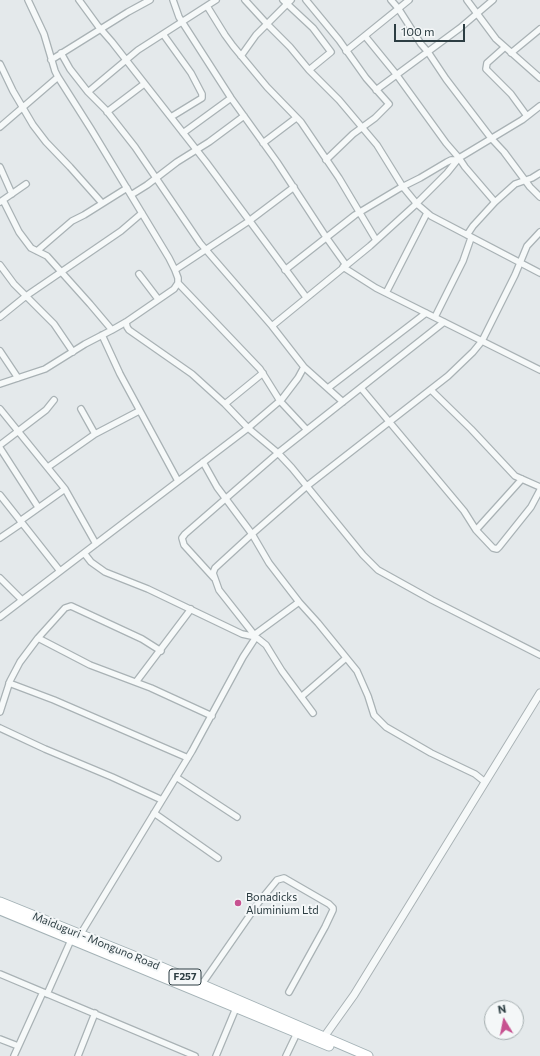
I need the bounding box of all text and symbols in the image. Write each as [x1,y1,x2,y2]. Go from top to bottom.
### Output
scale bar [396,16,467,42]
text: 100 m [401,24,435,38]
place label: Bonadicks Aluminium Ltd [246,890,319,916]
marker: Bonadicks Aluminium Ltd [233,898,243,908]
street label: Maiduguri - Monguno Road [31,909,161,973]
road number: F257 [169,969,201,985]
north arrow [484,1000,524,1040]
text: N [497,1002,507,1016]

